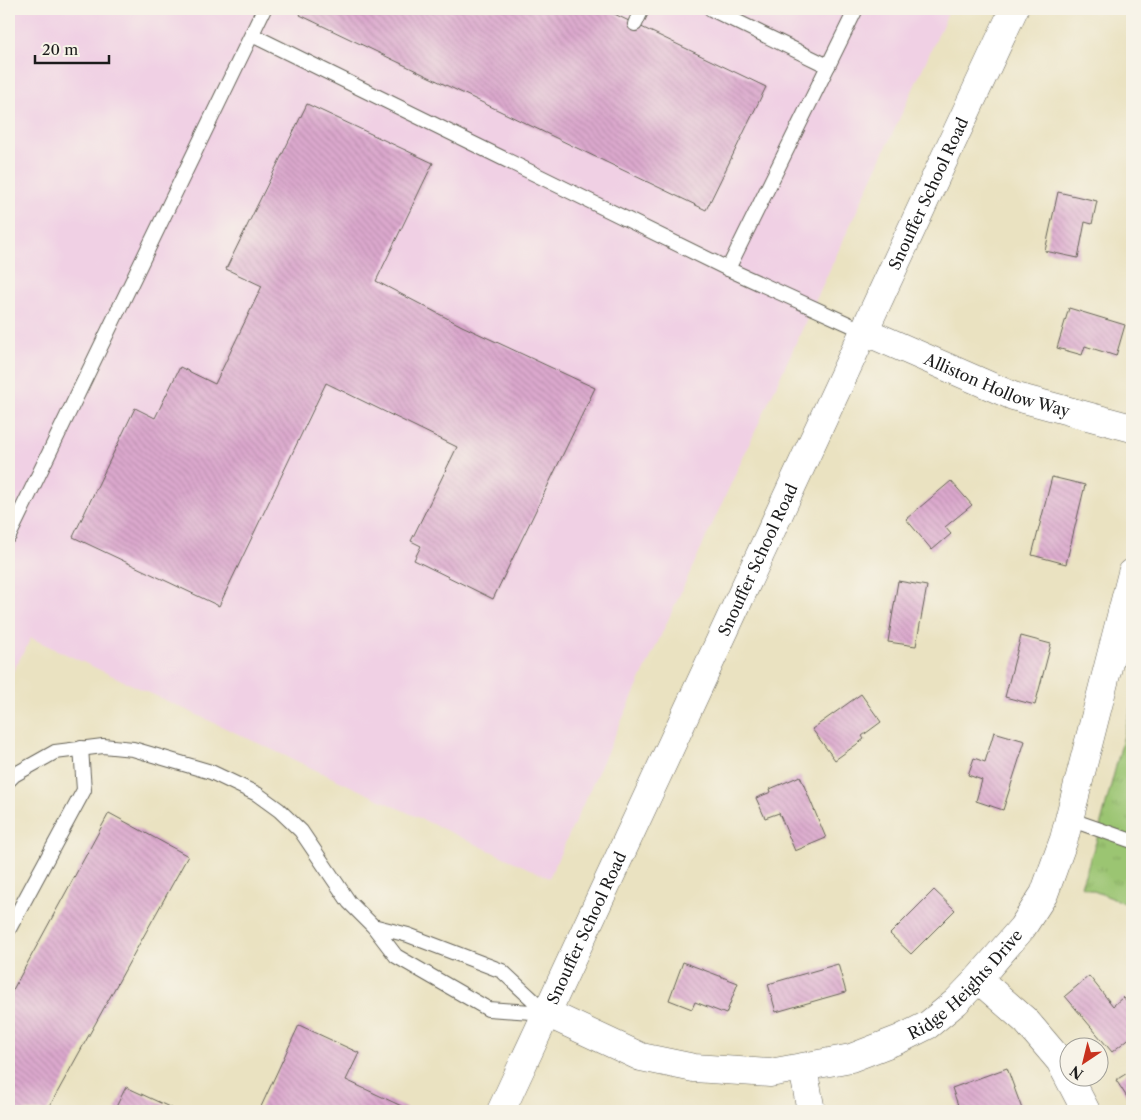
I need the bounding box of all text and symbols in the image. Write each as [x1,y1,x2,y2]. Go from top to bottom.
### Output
scale bar [35,32,109,64]
text: 20 m [42,40,78,59]
street label: Snouffer School Road [884,114,972,273]
street label: Alliston Hollow Way [920,348,1073,421]
street label: Snouffer School Road [713,480,802,639]
street label: Snouffer School Road [542,848,630,1007]
street label: Ridge Heights Drive [904,925,1027,1044]
north arrow [1058,1038,1108,1088]
text: N [1066,1062,1087,1084]

